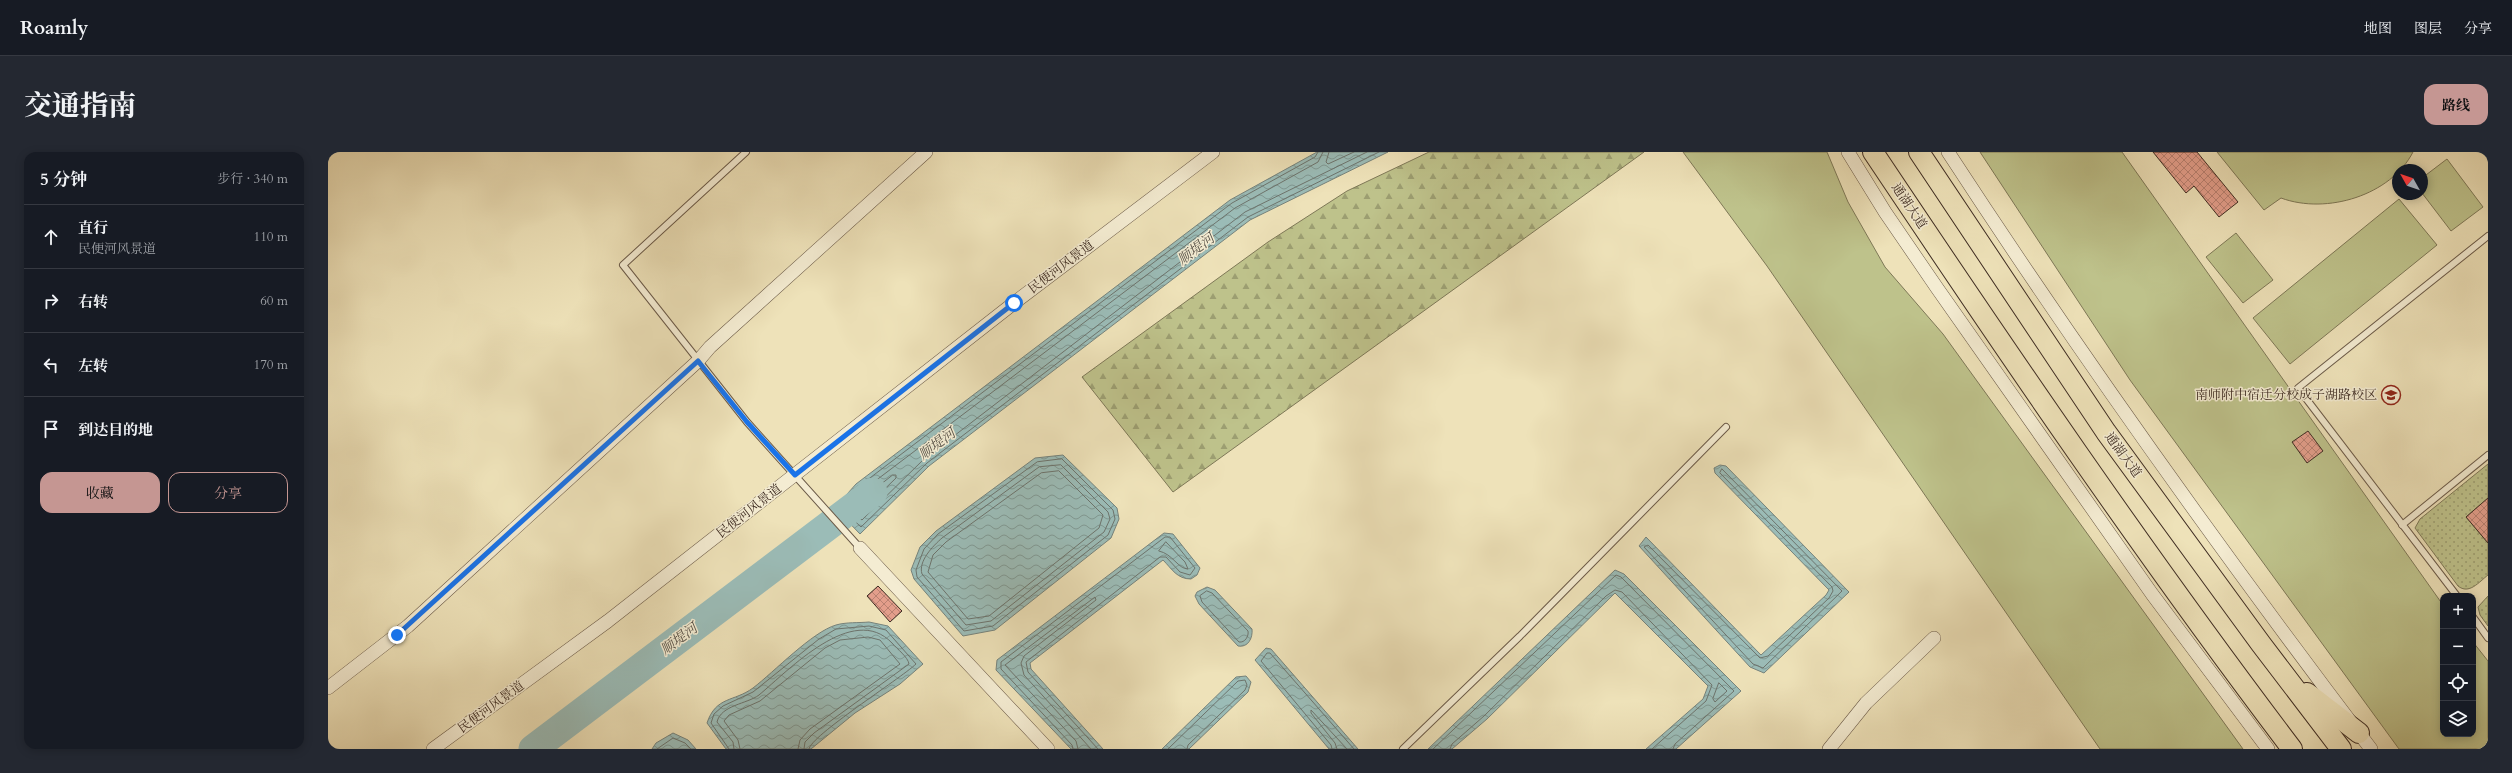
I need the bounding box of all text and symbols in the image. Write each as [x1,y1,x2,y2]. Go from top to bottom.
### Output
text: Roamly [20,15,88,41]
text: 地图 [2364,19,2392,38]
text: 图层 [2414,19,2442,38]
text: 分享 [2464,19,2492,38]
button: 路线 [2424,84,2488,125]
text: 交通指南 [24,87,136,125]
north arrow [2392,164,2428,200]
text: 5 分钟 [40,168,87,191]
text: 步行 · 340 m [217,170,288,188]
street label: 通湖大道 [1887,179,1931,233]
text: 直行 [78,218,108,238]
icon: ahead [40,226,62,248]
water label: 顺堤河 [1174,227,1221,269]
text: 110 m [254,228,288,246]
street label: 民便河风景道 [1024,236,1098,298]
text: 民便河风景道 [78,240,156,258]
icon: right [40,290,62,312]
text: 右转 [78,292,108,312]
text: 60 m [260,292,288,310]
route start [1005,294,1023,312]
icon: left [40,354,62,376]
text: 左转 [78,356,108,376]
text: 170 m [254,356,288,374]
school or university icon: 南师附中宿迁分校成子湖路校区 [2380,384,2402,406]
place label: 南师附中宿迁分校成子湖路校区 [2195,386,2377,404]
icon: arrive [40,418,62,440]
text: 到达目的地 [78,420,153,440]
water label: 顺堤河 [915,422,962,464]
street label: 通湖大道 [2100,429,2146,481]
button: 收藏 [40,472,160,513]
button: 分享 [168,472,288,513]
street label: 民便河风景道 [713,480,785,542]
map controls [2440,593,2476,737]
button: + [2440,593,2476,629]
water label: 顺堤河 [657,617,704,659]
route end [388,626,406,644]
button: − [2440,629,2476,665]
button: locate [2440,665,2476,701]
street label: 民便河风景道 [454,677,528,737]
button: layers [2440,701,2476,737]

